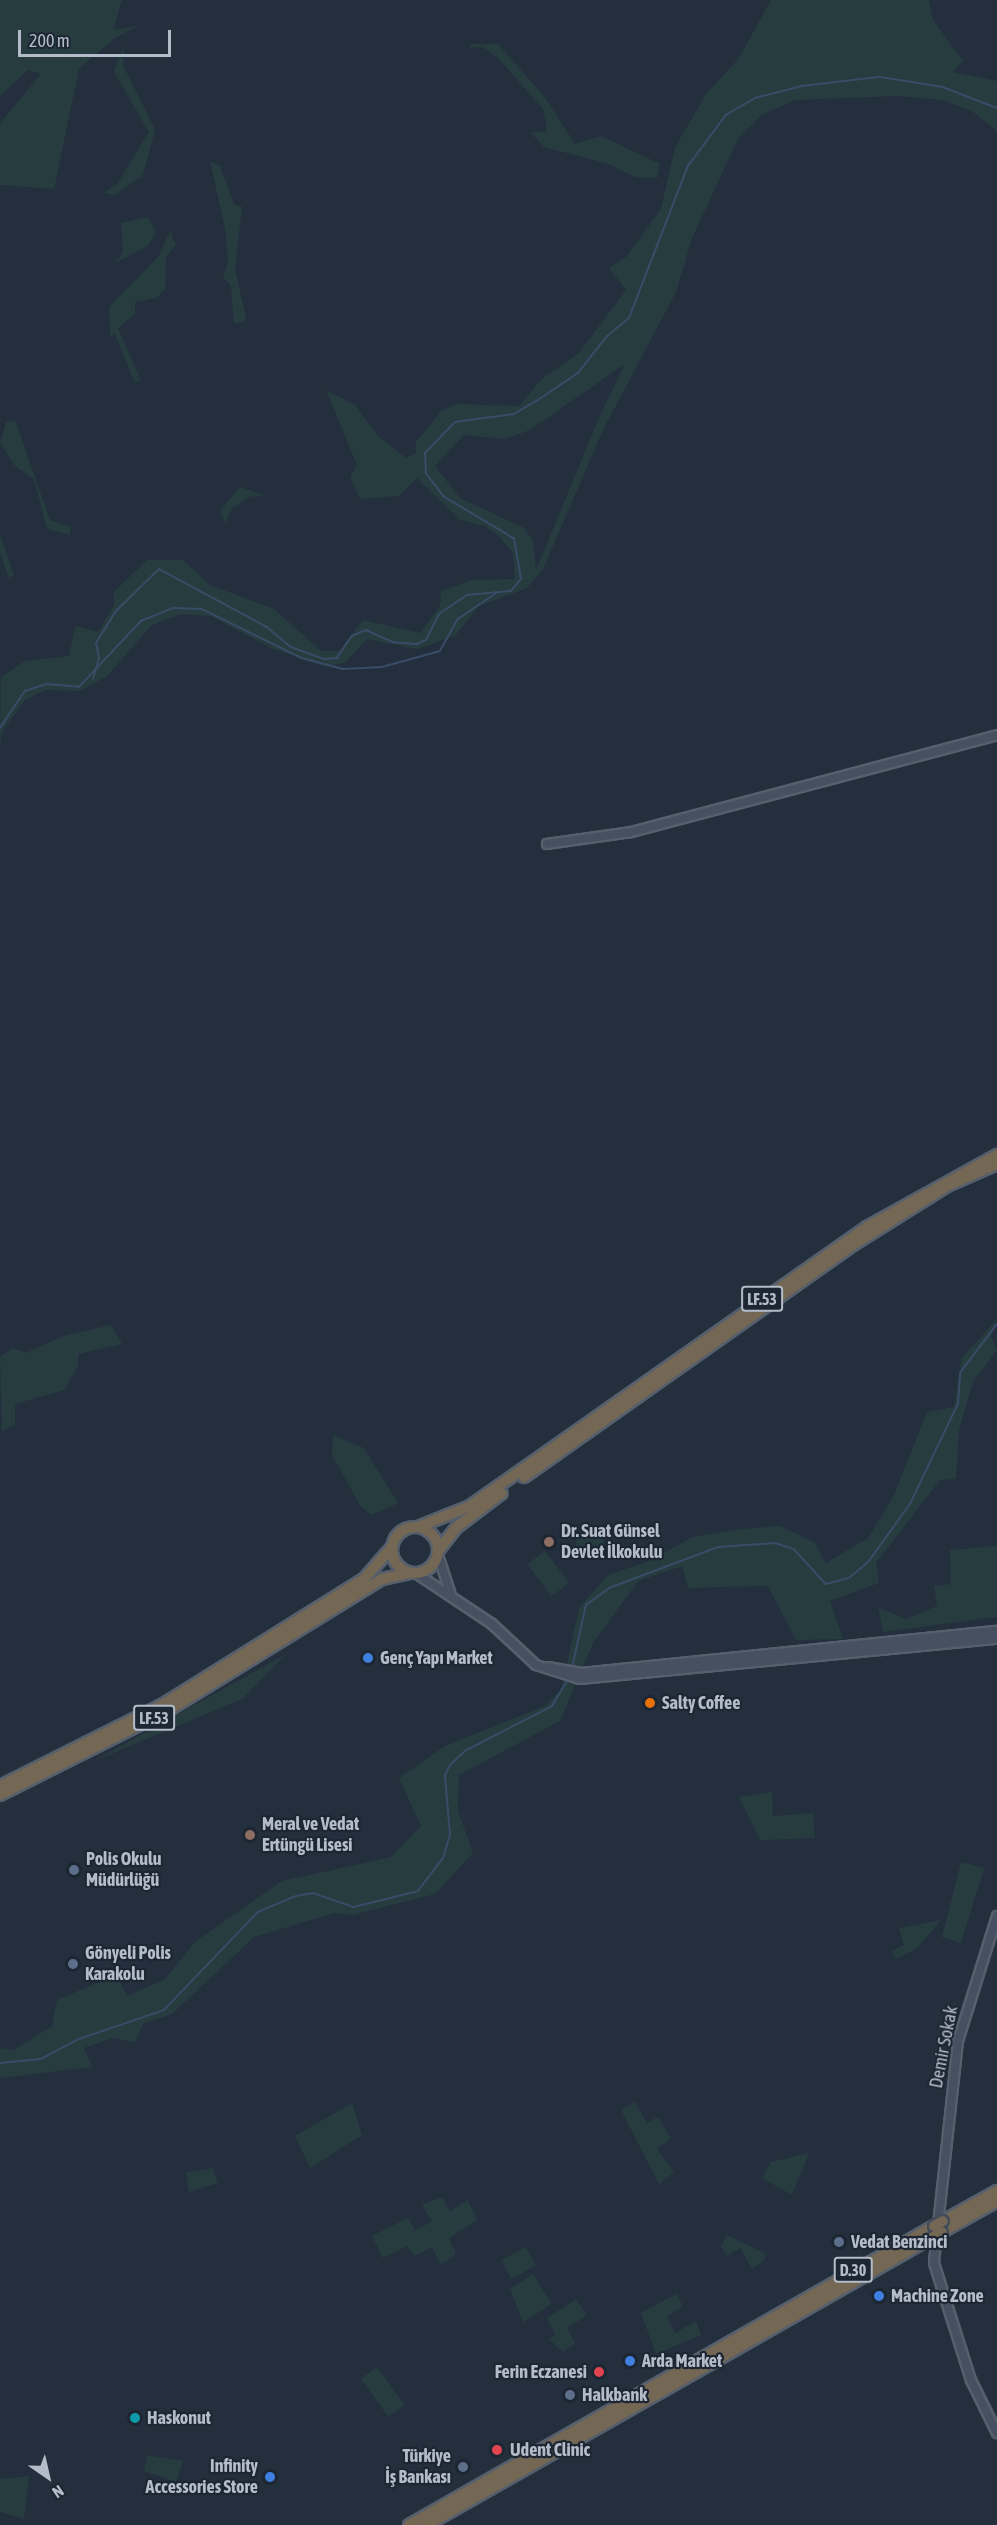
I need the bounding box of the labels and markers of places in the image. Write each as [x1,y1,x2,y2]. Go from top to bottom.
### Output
place label: Dr. Suat Günsel Devlet İlkokulu [561,1521,662,1564]
marker: Dr. Suat Günsel Devlet İlkokulu [542,1535,556,1549]
place label: Genç Yapı Market [380,1647,493,1669]
marker: Genç Yapı Market [361,1651,375,1665]
place label: Salty Coffee [662,1692,740,1714]
marker: Salty Coffee [643,1696,657,1710]
place label: Meral ve Vedat Ertüngü Lisesi [262,1814,359,1856]
marker: Meral ve Vedat Ertüngü Lisesi [243,1828,257,1842]
place label: Polis Okulu Müdürlüğü [86,1849,161,1892]
marker: Polis Okulu Müdürlüğü [67,1863,81,1877]
place label: Gönyeli Polis Karakolu [85,1943,171,1986]
marker: Gönyeli Polis Karakolu [66,1957,80,1971]
place label: Vedat Benzinci [851,2231,947,2253]
marker: Vedat Benzinci [832,2235,846,2249]
place label: Machine Zone [891,2285,984,2307]
marker: Machine Zone [872,2289,886,2303]
place label: Arda Market [642,2350,722,2372]
marker: Arda Market [623,2354,637,2368]
place label: Ferin Eczanesi [495,2361,587,2383]
marker: Ferin Eczanesi [592,2365,606,2379]
place label: Halkbank [582,2384,647,2406]
marker: Halkbank [563,2388,577,2402]
place label: Haskonut [147,2407,211,2429]
marker: Haskonut [128,2411,142,2425]
place label: Udent Clinic [510,2439,590,2461]
marker: Udent Clinic [488,2441,506,2459]
place label: Türkiye İş Bankası [385,2446,451,2488]
place label: Infinity Accessories Store [146,2456,258,2498]
marker: Türkiye İş Bankası [456,2460,470,2474]
marker: Infinity Accessories Store [263,2470,277,2484]

